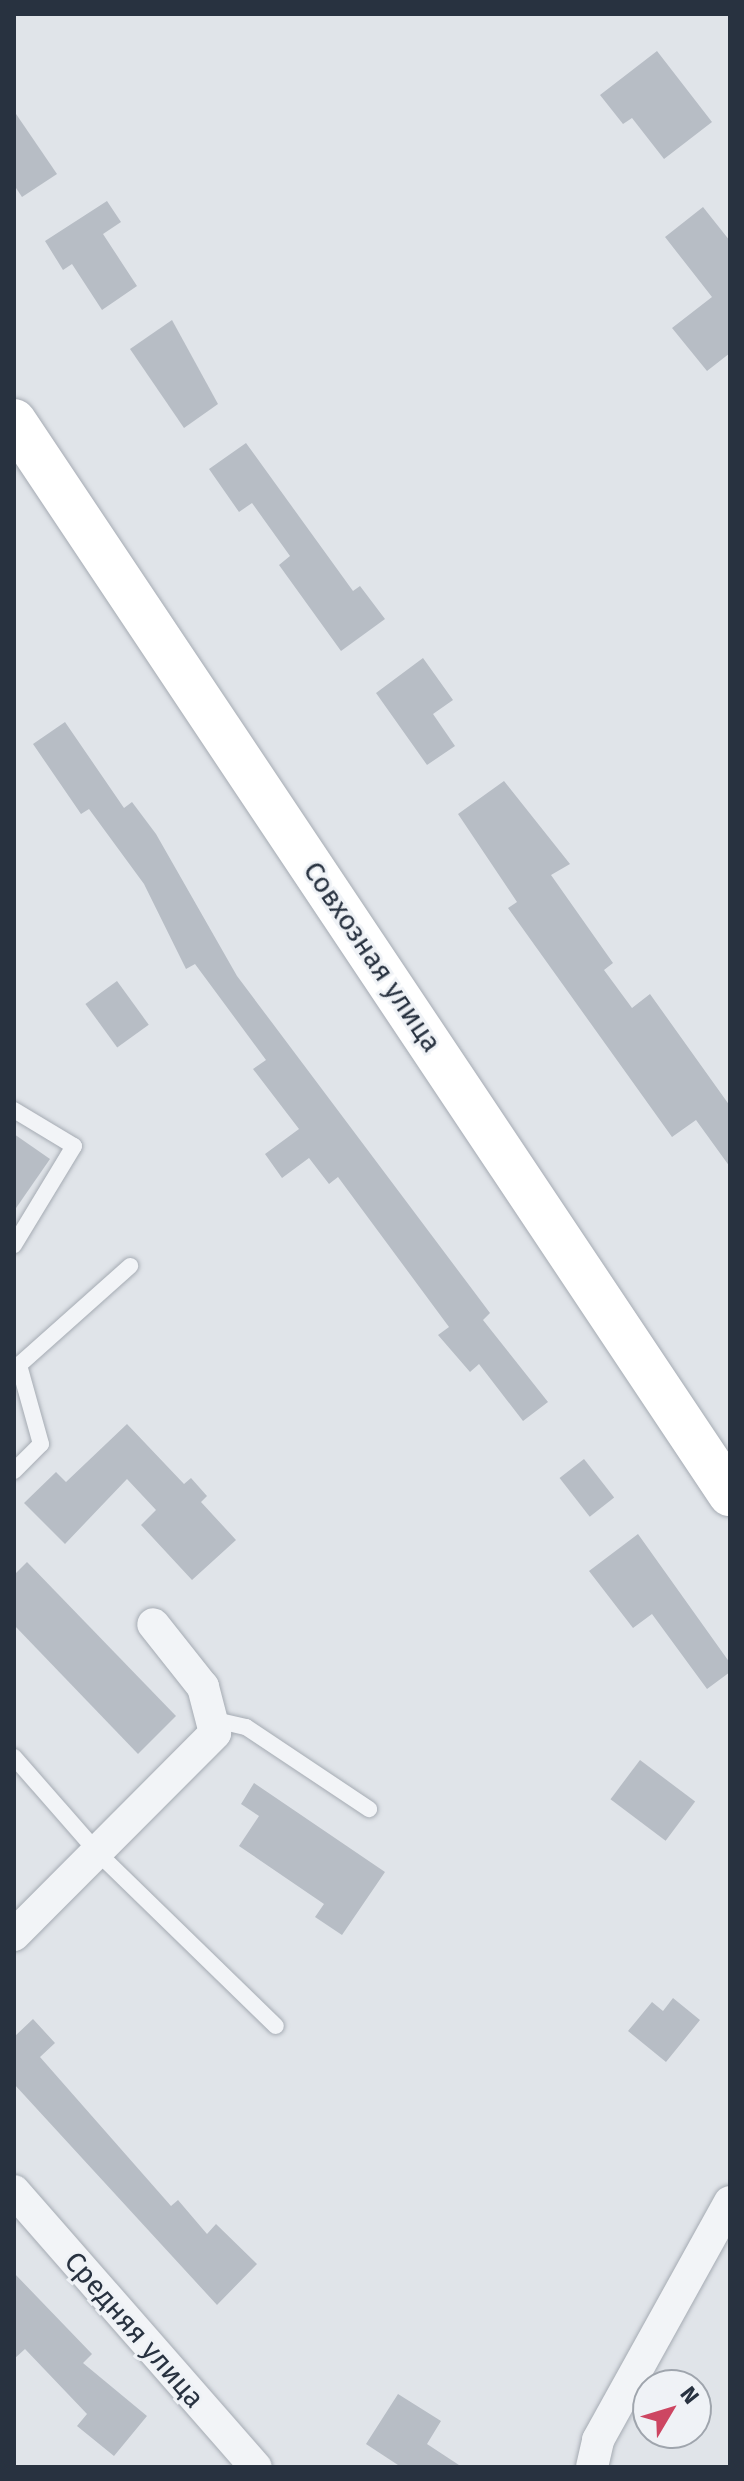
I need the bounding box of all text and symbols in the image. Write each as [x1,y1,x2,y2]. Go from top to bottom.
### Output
street label: Совхозная улица [296,855,448,1059]
street label: Средняя улица [57,2245,211,2415]
north arrow [632,2369,712,2449]
text: N [675,2381,705,2409]

